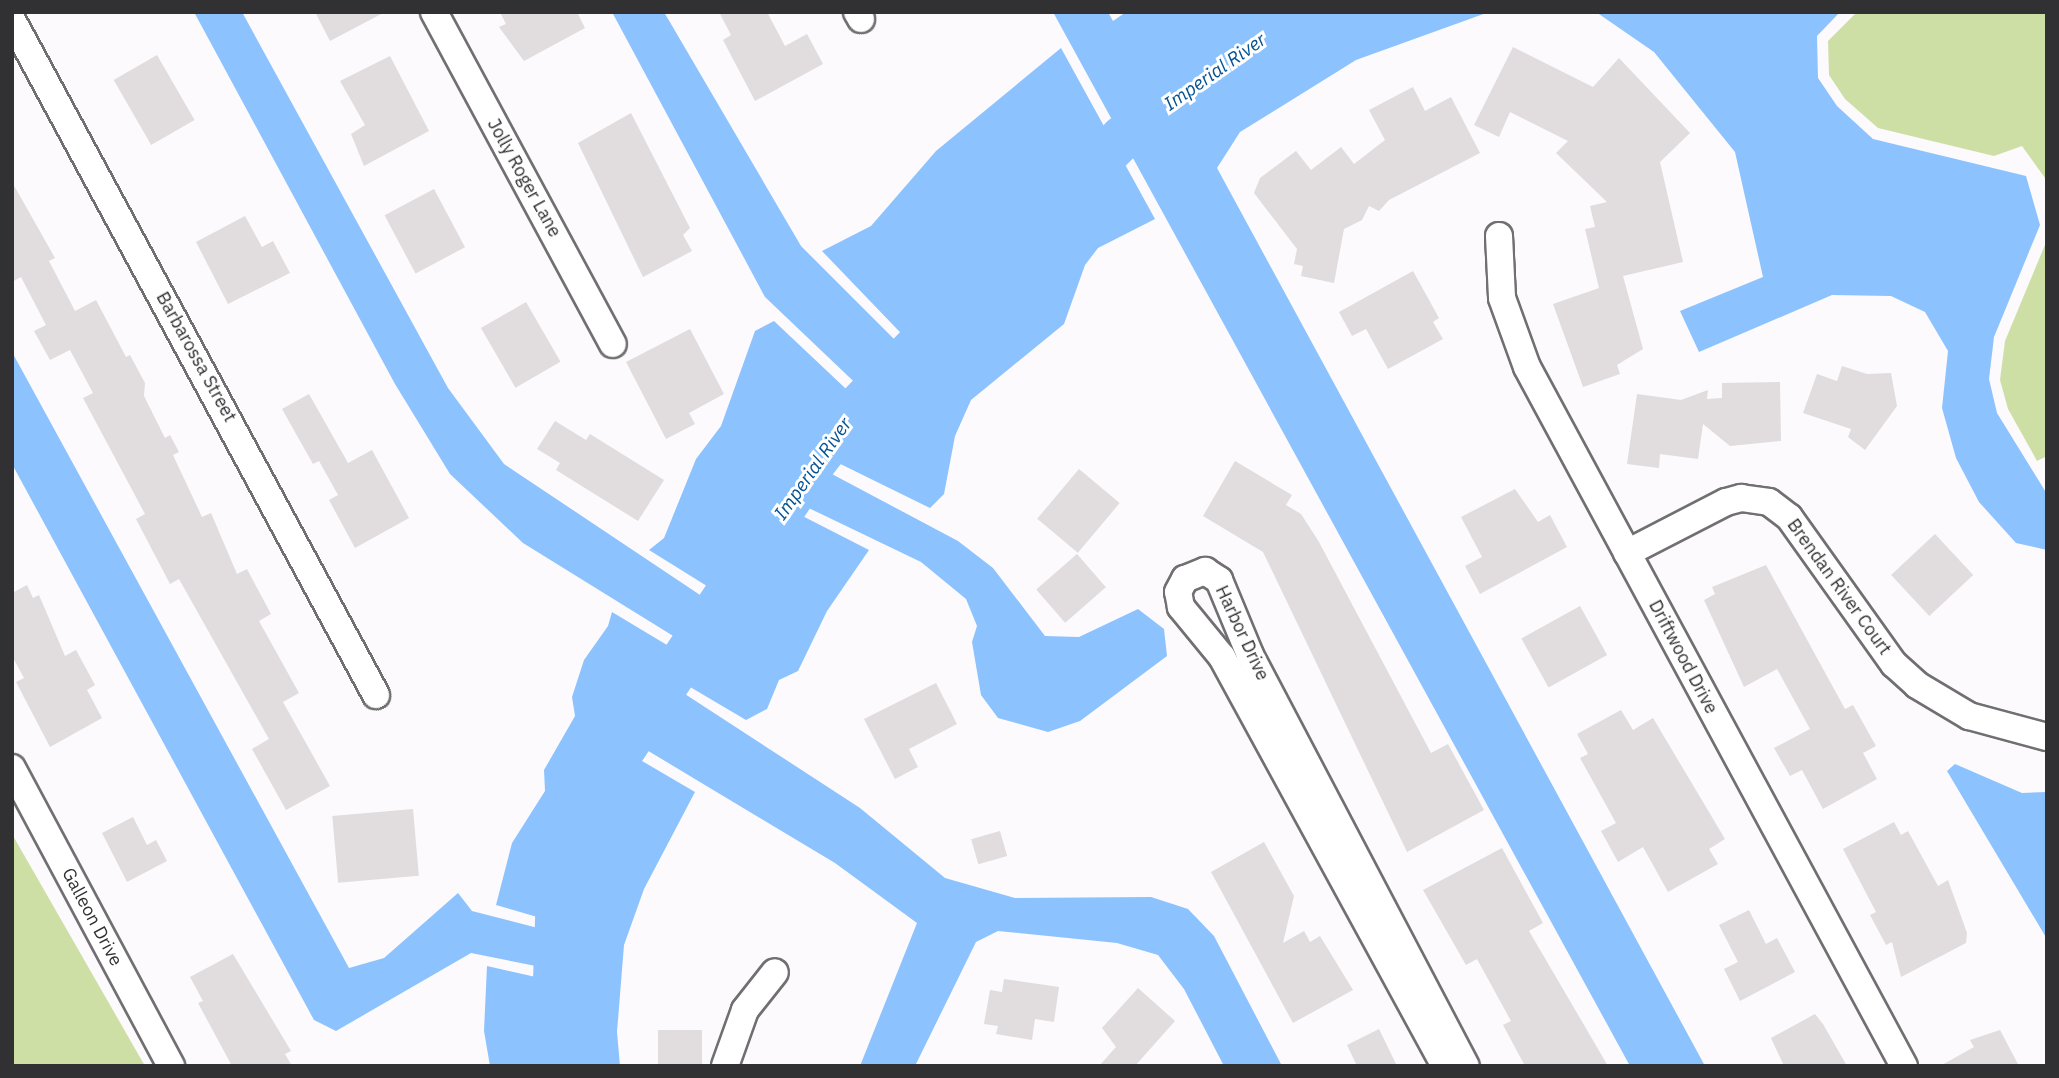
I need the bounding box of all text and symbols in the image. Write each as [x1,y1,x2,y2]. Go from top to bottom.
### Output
water label: Imperial River [1160,28,1270,116]
street label: Jolly Roger Lane [483,115,565,241]
street label: Barbarossa Street [151,288,241,426]
water label: Imperial River [769,414,857,524]
street label: Brendan River Court [1782,515,1896,659]
street label: Harbor Drive [1211,582,1273,684]
street label: Driftwood Drive [1644,596,1722,718]
street label: Galleon Drive [57,864,127,970]

